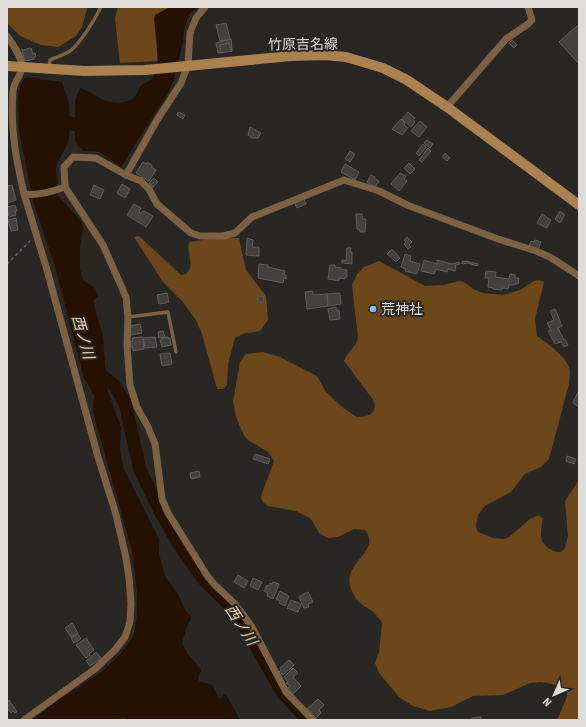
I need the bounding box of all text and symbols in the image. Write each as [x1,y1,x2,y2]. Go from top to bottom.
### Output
street label: 竹原吉名線 [268,35,338,53]
place label: 荒神社 [381,301,423,317]
marker: 荒神社 [368,304,378,314]
water label: 西ノ川 [68,313,98,363]
water label: 西ノ川 [221,601,262,650]
north arrow [534,675,574,715]
text: N [540,695,554,709]

